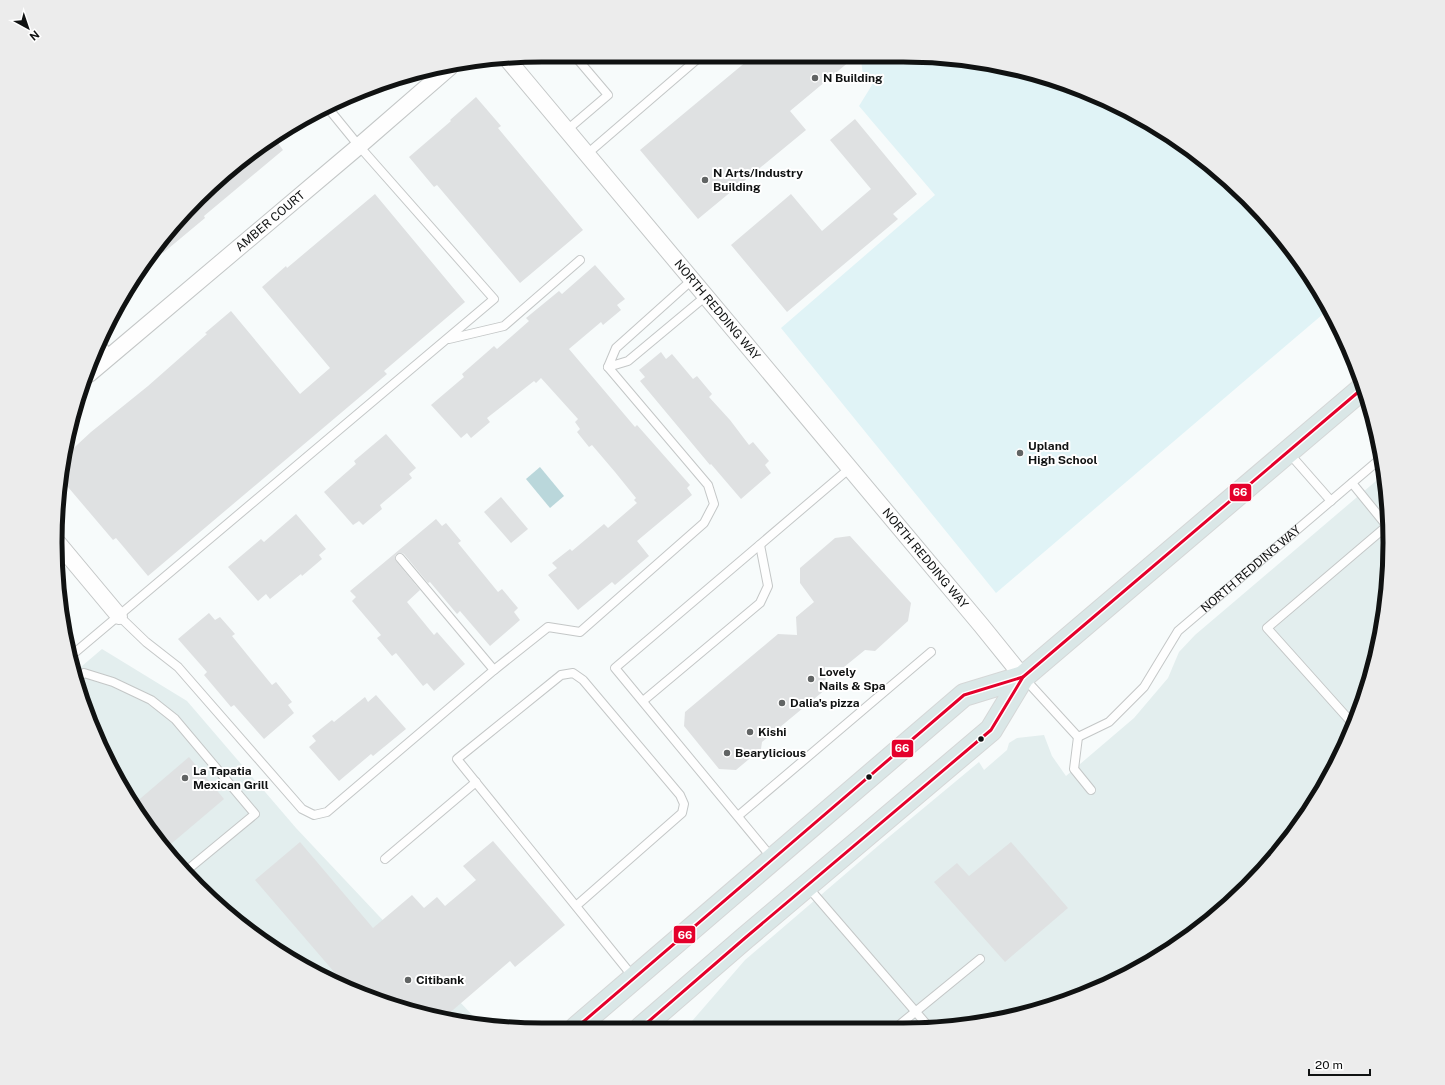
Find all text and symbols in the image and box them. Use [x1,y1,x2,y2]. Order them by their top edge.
north arrow [8,8,48,48]
text: N [27,28,42,43]
place label: N Building [823,71,883,85]
marker: N Building [810,73,820,83]
place label: N Arts/Industry Building [713,166,803,194]
marker: N Arts/Industry Building [700,175,710,185]
street label: AMBER COURT [233,188,308,254]
street label: NORTH REDDING WAY [671,257,764,363]
place label: Upland High School [1028,439,1097,467]
marker: Upland High School [1015,448,1025,458]
line badge: 66 [1229,483,1252,502]
text: 66 [1233,486,1247,498]
street label: NORTH REDDING WAY [879,505,972,612]
street label: NORTH REDDING WAY [1198,522,1304,615]
place label: Lovely Nails & Spa [819,665,886,693]
marker: Lovely Nails & Spa [806,674,816,684]
place label: Dalia's pizza [790,696,860,710]
marker: Dalia's pizza [777,698,787,708]
place label: Kishi [758,725,786,739]
marker: Kishi [745,727,755,737]
unlabelled marker [976,734,986,744]
line badge: 66 [891,739,914,758]
text: 66 [895,742,909,754]
place label: Bearylicious [735,746,806,760]
marker: Bearylicious [722,748,732,758]
place label: La Tapatia Mexican Grill [193,764,269,792]
unlabelled marker [864,772,874,782]
marker: La Tapatia Mexican Grill [180,773,190,783]
line badge: 66 [673,925,696,944]
text: 66 [678,929,692,941]
place label: Citibank [416,973,464,987]
marker: Citibank [403,975,413,985]
scale bar [1309,1051,1370,1077]
text: 20 m [1315,1058,1343,1072]

